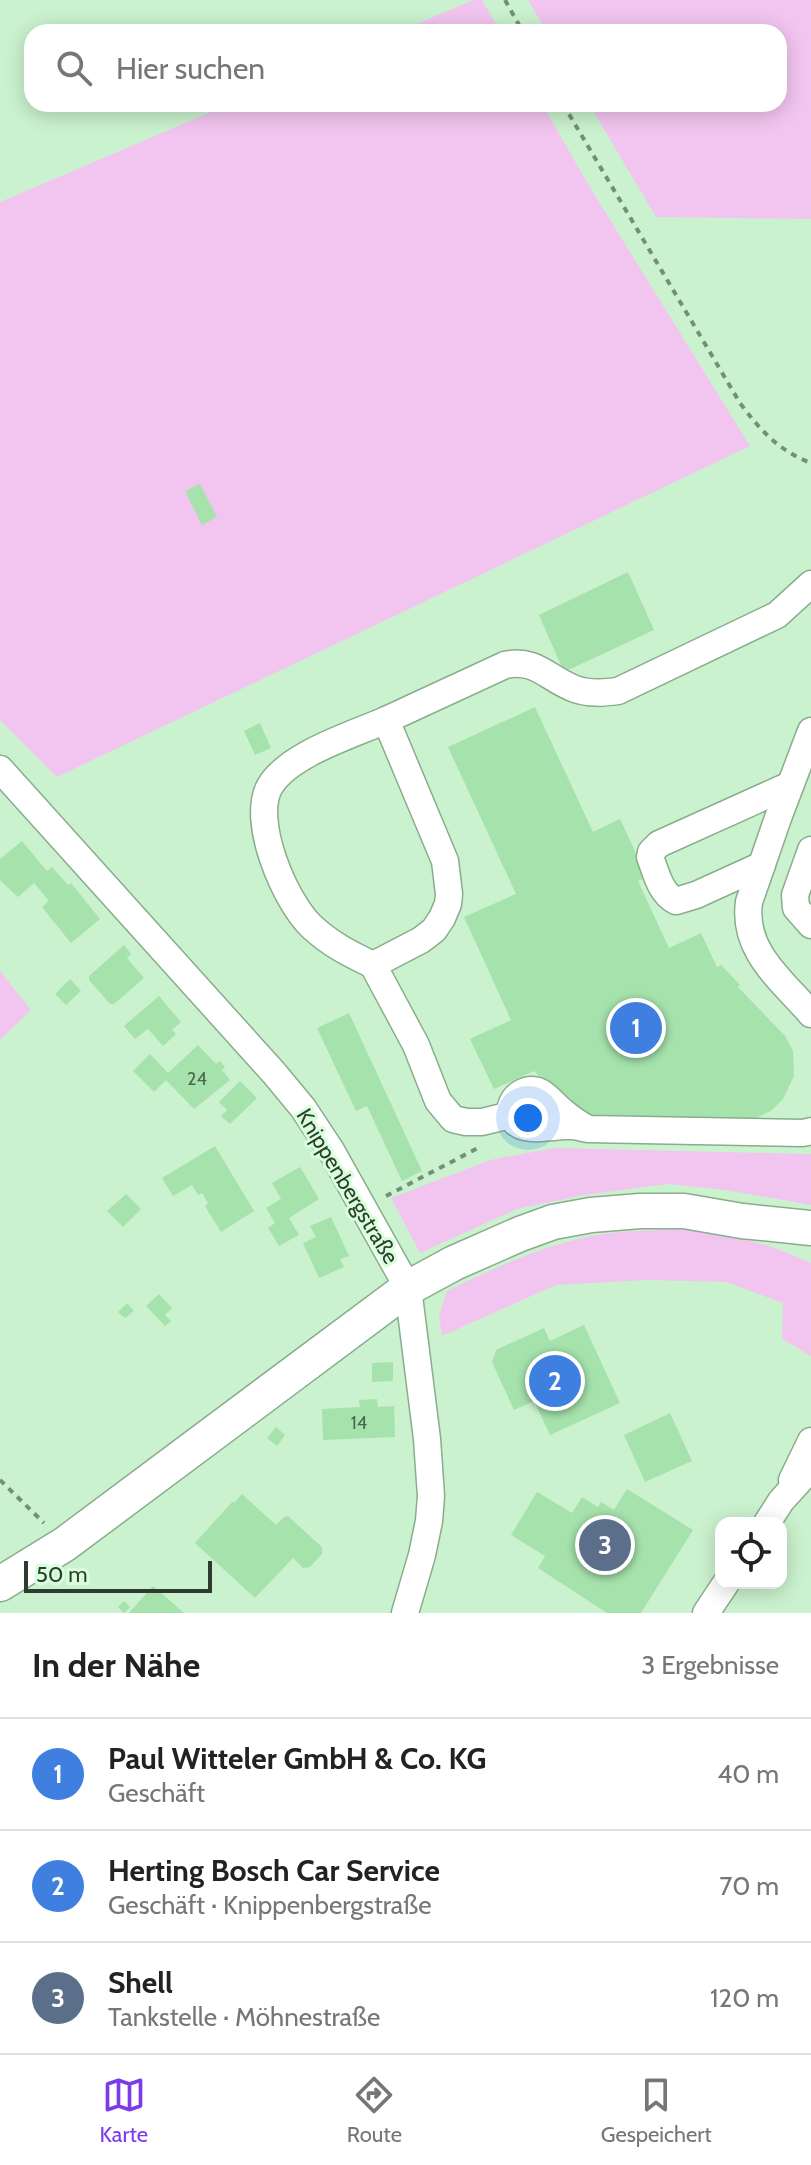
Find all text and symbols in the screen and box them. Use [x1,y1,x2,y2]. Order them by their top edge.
search box [24,24,787,112]
icon: search [52,46,96,90]
text: Hier suchen [116,50,265,87]
pin: 1 [610,998,662,1058]
house number: 24 [187,1068,207,1090]
your location [508,1098,548,1138]
street label: Knippenbergstraße [291,1104,405,1269]
pin: 2 [529,1351,581,1411]
house number: 14 [351,1412,367,1434]
pin: 3 [579,1515,631,1575]
map controls [715,1517,787,1589]
button: locate [715,1517,787,1589]
scale bar [24,1557,212,1593]
text: 50 m [36,1561,88,1588]
text: In der Nähe [32,1644,200,1686]
text: 3 Ergebnisse [641,1649,779,1681]
text: Paul Witteler GmbH & Co. KG [108,1740,486,1777]
text: 1 [53,1758,63,1790]
text: 40 m [717,1758,779,1790]
text: Geschäft [108,1777,205,1809]
text: Herting Bosch Car Service [108,1852,440,1889]
text: 2 [51,1870,65,1902]
text: 70 m [719,1870,779,1902]
text: Geschäft · Knippenbergstraße [108,1889,431,1921]
text: Shell [108,1964,173,2001]
text: 3 [51,1982,65,2014]
text: 120 m [710,1982,779,2014]
text: Tankstelle · Möhnestraße [108,2001,380,2033]
tab: Karte [99,2073,148,2148]
tab: Route [347,2073,402,2148]
tab: Gespeichert [601,2073,712,2148]

